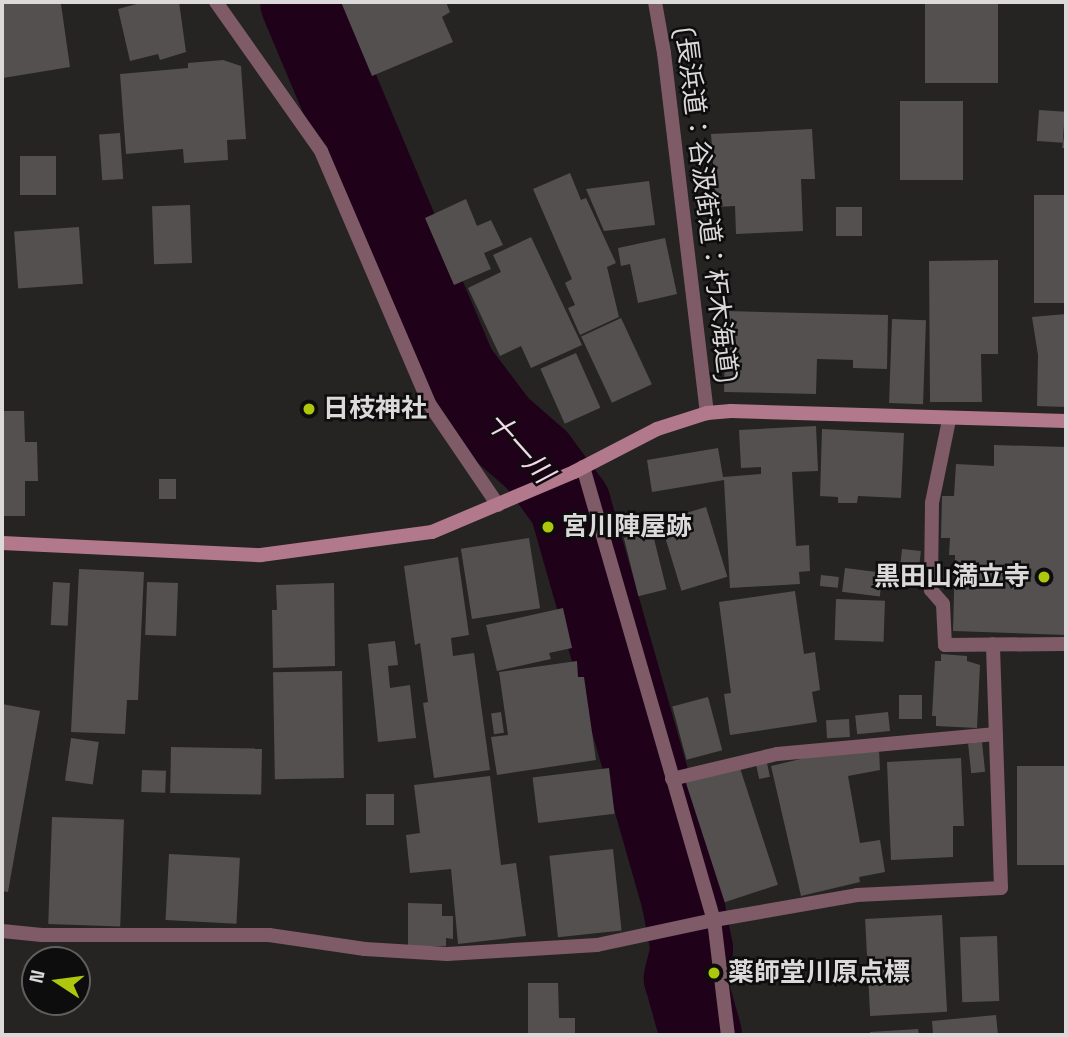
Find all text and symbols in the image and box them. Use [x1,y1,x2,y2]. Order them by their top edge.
street label: (長浜道：谷汲街道：朽木海道) [669,26,743,384]
place label: 日枝神社 [323,393,427,425]
marker: 日枝神社 [301,401,317,417]
water label: 十一川 [479,405,561,489]
place label: 宮川陣屋跡 [562,511,692,543]
marker: 宮川陣屋跡 [540,519,556,535]
place label: 黒田山満立寺 [874,561,1030,593]
marker: 黒田山満立寺 [1036,569,1052,585]
north arrow [21,946,91,1016]
place label: 薬師堂川原点標 [728,957,910,989]
marker: 薬師堂川原点標 [706,965,722,981]
text: N [23,968,51,986]

